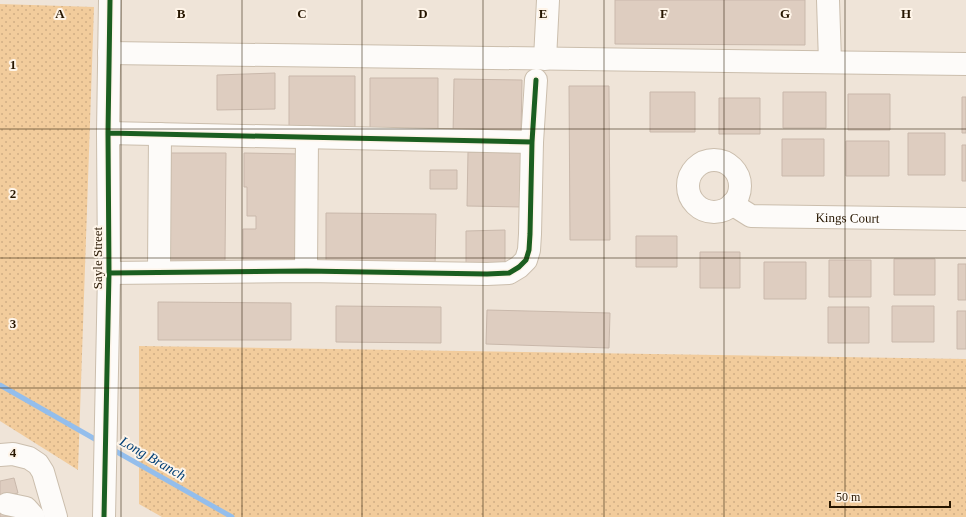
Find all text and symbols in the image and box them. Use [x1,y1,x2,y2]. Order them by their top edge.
text: A [55,6,65,21]
text: B [177,6,186,21]
text: C [297,6,307,21]
text: D [418,6,428,21]
text: E [539,6,547,21]
text: F [660,6,668,21]
text: G [780,6,790,21]
text: H [901,6,911,21]
text: 1 [10,57,16,72]
text: 2 [10,186,16,201]
street label: Kings Court [815,210,880,226]
street label: Sayle Street [90,226,105,289]
text: 3 [10,316,17,331]
water label: Long Branch [116,433,188,483]
text: 4 [10,445,17,460]
scale bar [830,483,950,509]
text: 50 m [836,490,861,504]

